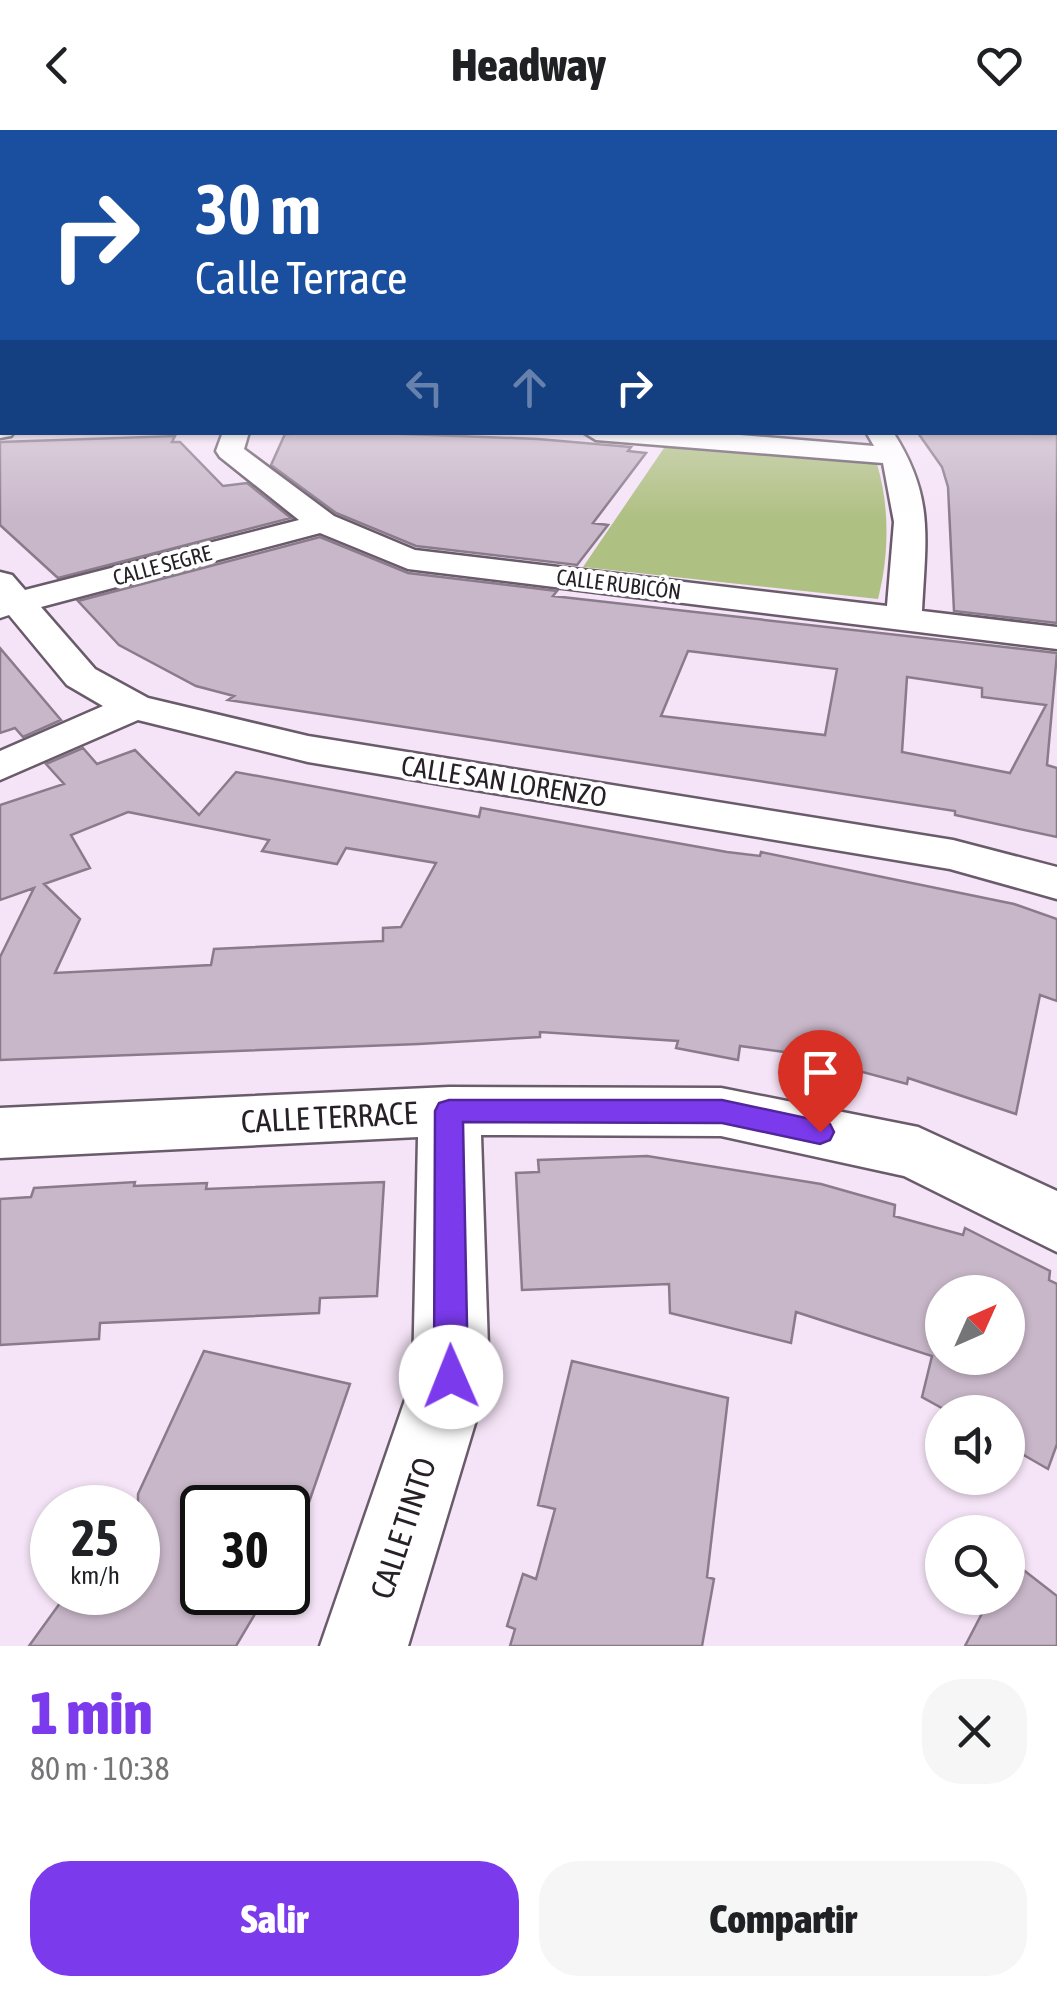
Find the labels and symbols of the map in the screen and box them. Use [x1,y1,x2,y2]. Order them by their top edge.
street label: CALLE SEGRE [110,539,215,591]
street label: CALLE RUBICÓN [555,563,683,605]
street label: CALLE SAN LORENZO [399,749,609,813]
pin [778,1030,863,1133]
street label: CALLE TERRACE [240,1094,418,1140]
north arrow [925,1275,1025,1375]
position arrow [399,1325,503,1429]
street label: CALLE TINTO [363,1453,443,1603]
speed limit sign: 30 [180,1485,310,1615]

